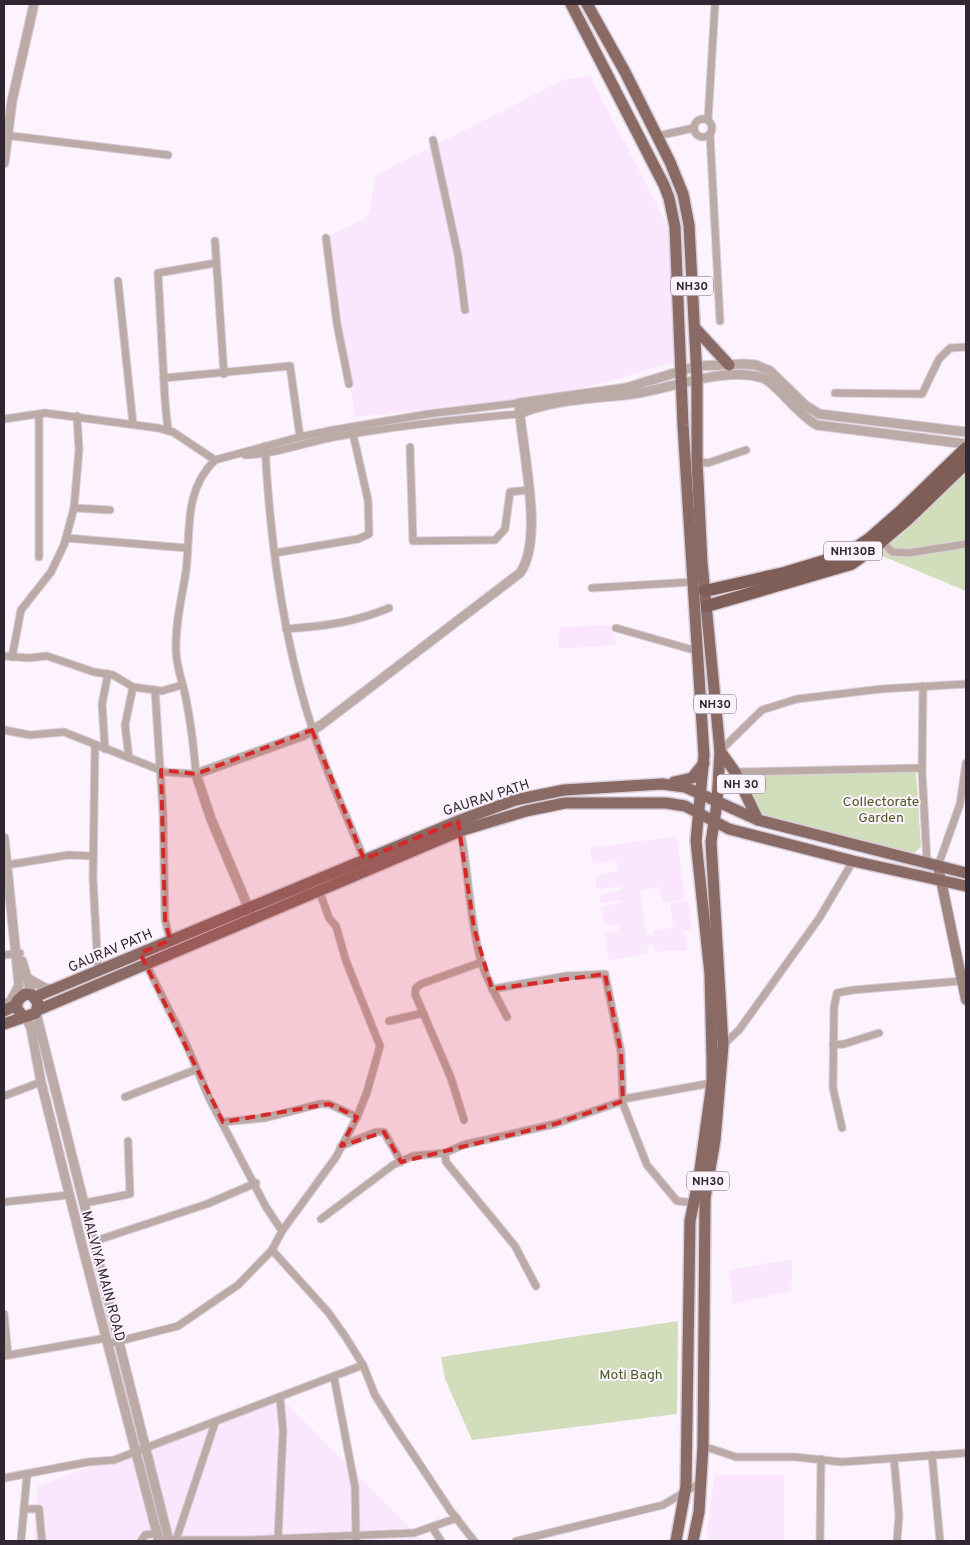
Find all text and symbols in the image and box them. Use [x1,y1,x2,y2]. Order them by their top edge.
road number: NH30 [671,276,713,296]
road number: NH130B [824,542,882,560]
road number: NH30 [694,694,736,714]
road number: NH 30 [717,774,765,794]
street label: GAURAV PATH [441,776,532,820]
park label: Collectorate Garden [843,794,919,827]
street label: GAURAV PATH [66,926,155,977]
road number: NH30 [687,1172,729,1190]
street label: MALVIYA MAIN ROAD [77,1209,128,1344]
park label: Moti Bagh [599,1367,663,1384]

